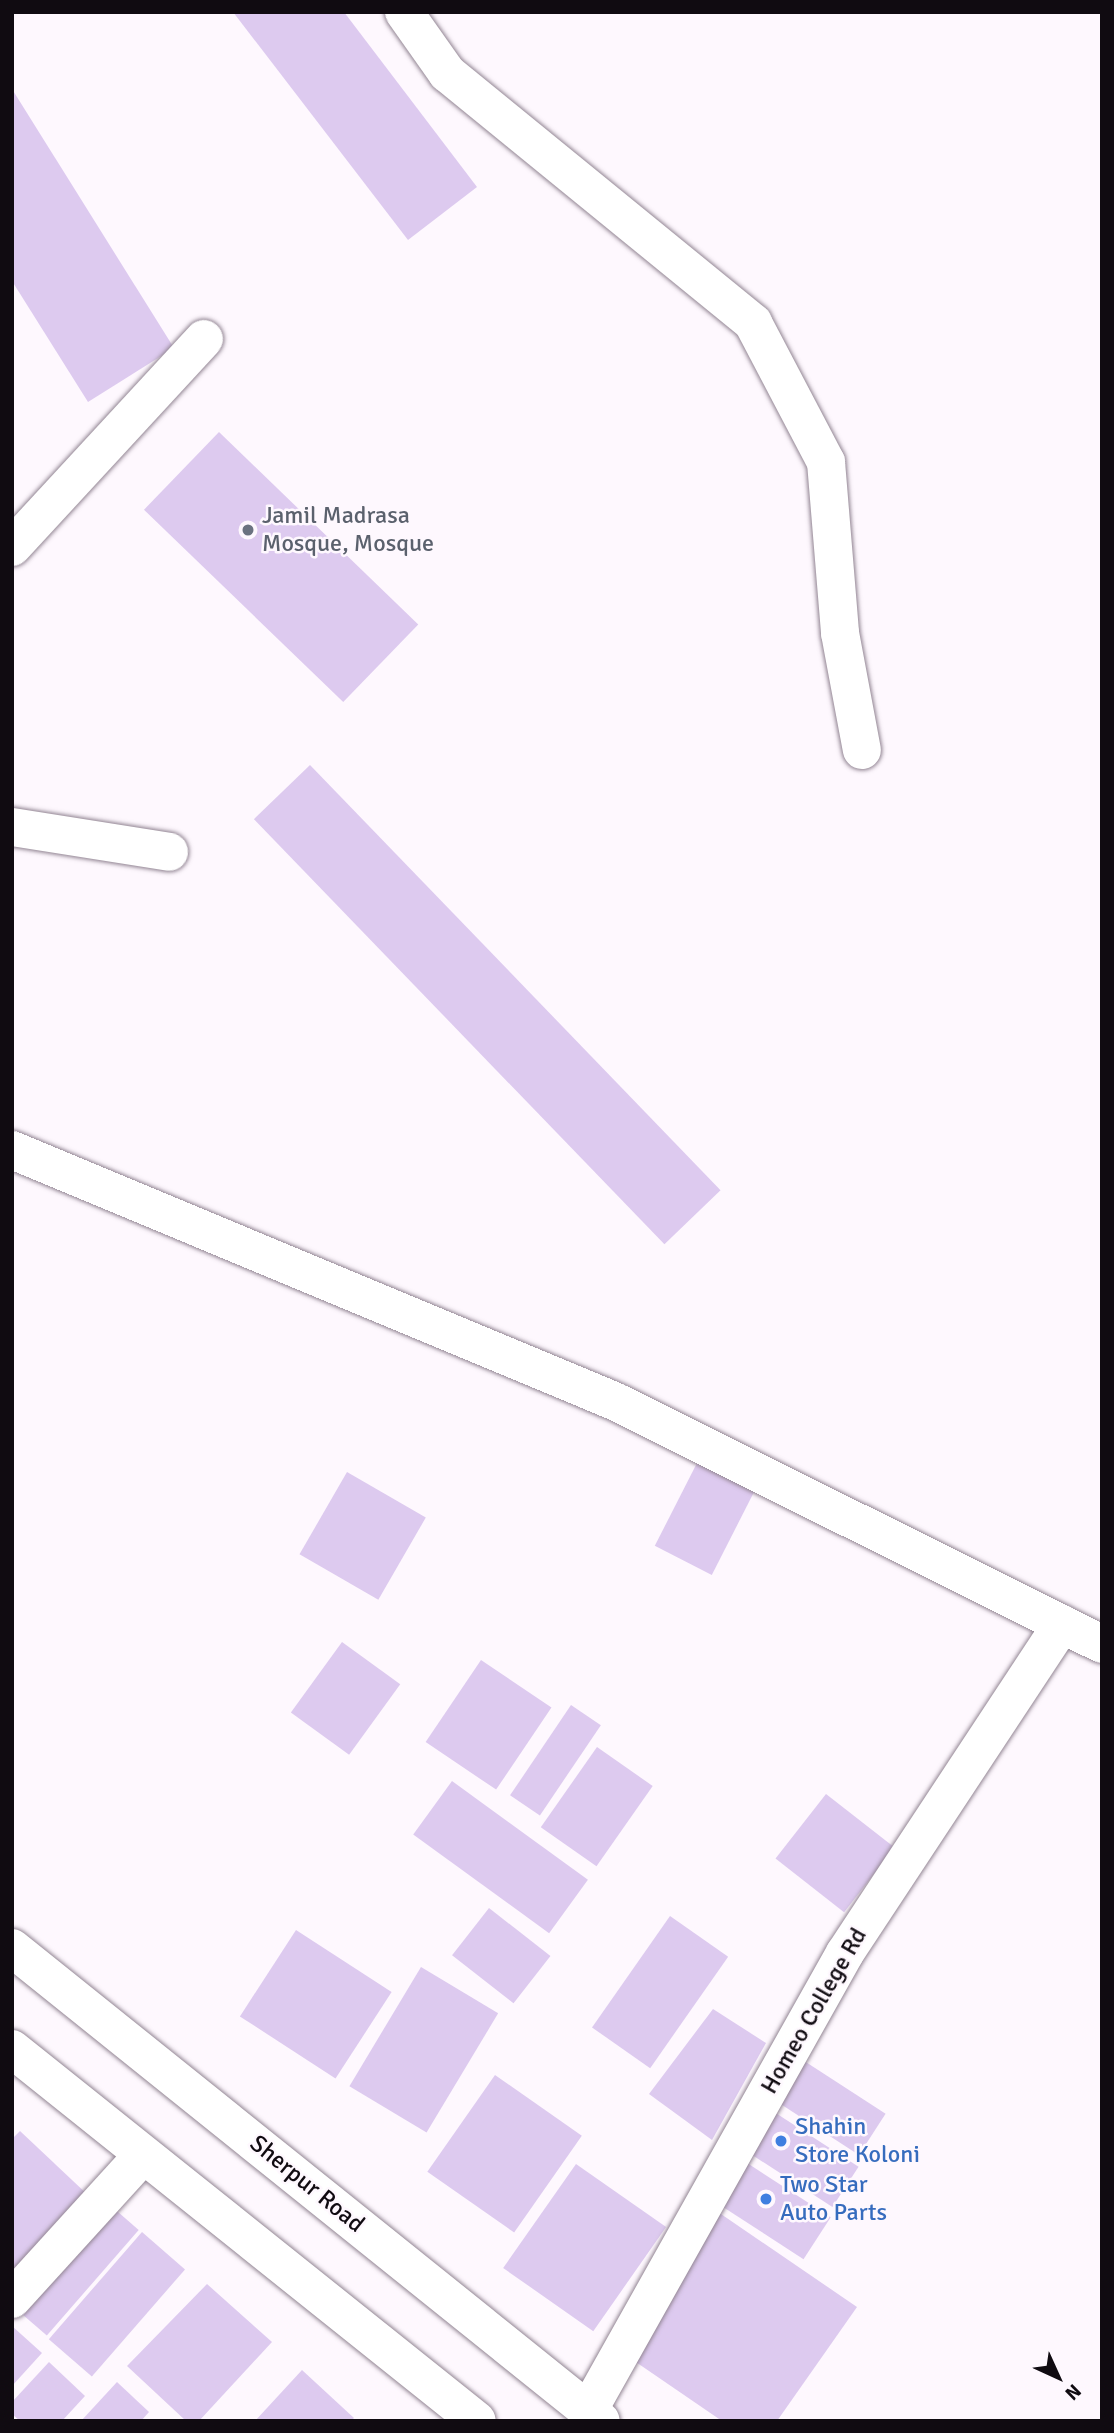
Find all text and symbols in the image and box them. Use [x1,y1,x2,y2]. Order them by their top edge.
place label: Jamil Madrasa Mosque, Mosque [262,502,434,558]
marker: Jamil Madrasa Mosque, Mosque [240,522,256,538]
street label: Homeo College Rd [755,1923,873,2099]
place label: Shahin Store Koloni [795,2113,920,2169]
street label: Sherpur Road [244,2129,370,2239]
marker: Shahin Store Koloni [773,2133,789,2149]
place label: Two Star Auto Parts [780,2171,887,2227]
marker: Two Star Auto Parts [758,2191,774,2207]
north arrow [1023,2342,1093,2412]
text: N [1060,2379,1086,2405]

